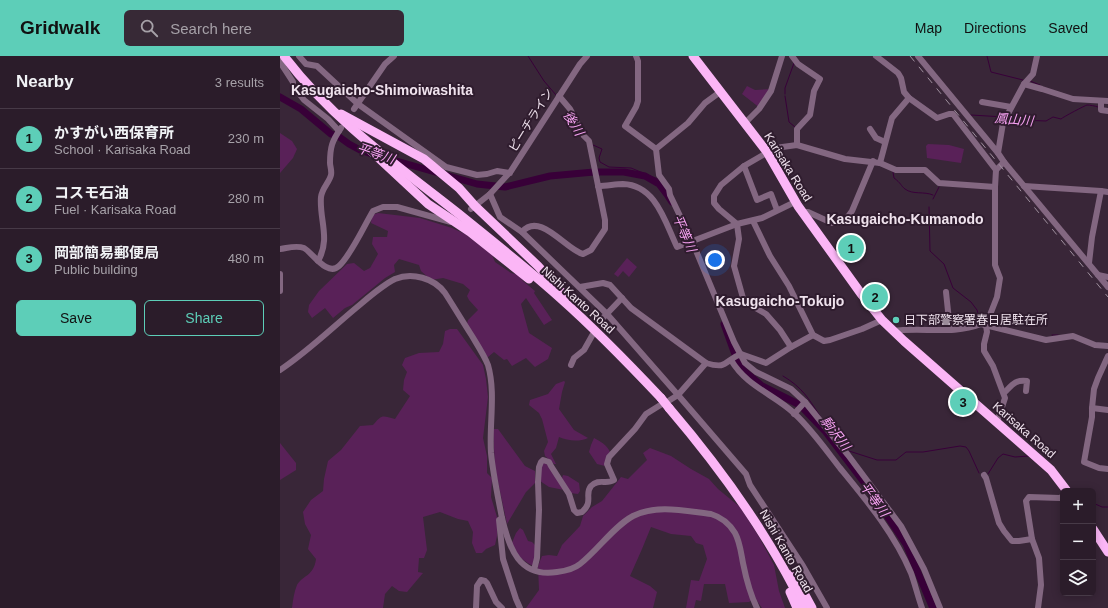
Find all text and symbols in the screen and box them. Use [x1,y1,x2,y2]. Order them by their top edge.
search box [124,10,404,46]
text: Gridwalk [20,17,100,38]
icon: search [138,17,160,39]
text: Search here [170,20,252,37]
text: Map [915,20,942,36]
text: Directions [964,20,1026,36]
text: Saved [1048,20,1088,36]
text: Nearby [16,72,74,91]
text: 3 results [215,75,264,90]
district label: Kasugaicho-Shimoiwashita [291,82,473,98]
street label: ピーチライン [506,86,556,154]
water label: 後川 [560,108,588,140]
water label: 鳳山川 [994,110,1036,129]
text: かすがい西保育所 [54,124,174,141]
street label: Karisaka Road [761,130,815,204]
text: 1 [25,131,33,146]
text: 230 m [228,131,264,146]
water label: 平等川 [355,140,399,168]
text: School · Karisaka Road [54,142,191,157]
text: コスモ石油 [54,184,129,201]
text: 2 [25,191,33,206]
text: 280 m [228,191,264,206]
text: Fuel · Karisaka Road [54,202,176,217]
district label: Kasugaicho-Kumanodo [826,211,984,227]
water label: 平等川 [670,212,700,256]
pin: 1 [838,233,864,263]
text: 岡部簡易郵便局 [54,244,159,261]
your location [705,250,725,270]
text: 3 [25,251,33,266]
text: 480 m [228,251,264,266]
text: Public building [54,262,138,277]
street label: Nishi Kanto Road [539,264,617,336]
pin: 2 [862,282,888,312]
district label: Kasugaicho-Tokujo [716,293,844,309]
button: Save [16,300,136,336]
button: Share [144,300,264,336]
place label: 日下部警察署春日居駐在所 [904,313,1048,327]
marker: 日下部警察署春日居駐在所 [891,315,901,325]
pin: 3 [950,387,976,417]
street label: Karisaka Road [990,399,1058,461]
water label: 駒沢川 [818,413,855,455]
water label: 平等川 [857,479,893,521]
map controls [1060,488,1096,596]
button: + [1060,488,1096,524]
street label: Nishi Kanto Road [757,507,815,595]
button: − [1060,524,1096,560]
button: layers [1060,560,1096,596]

